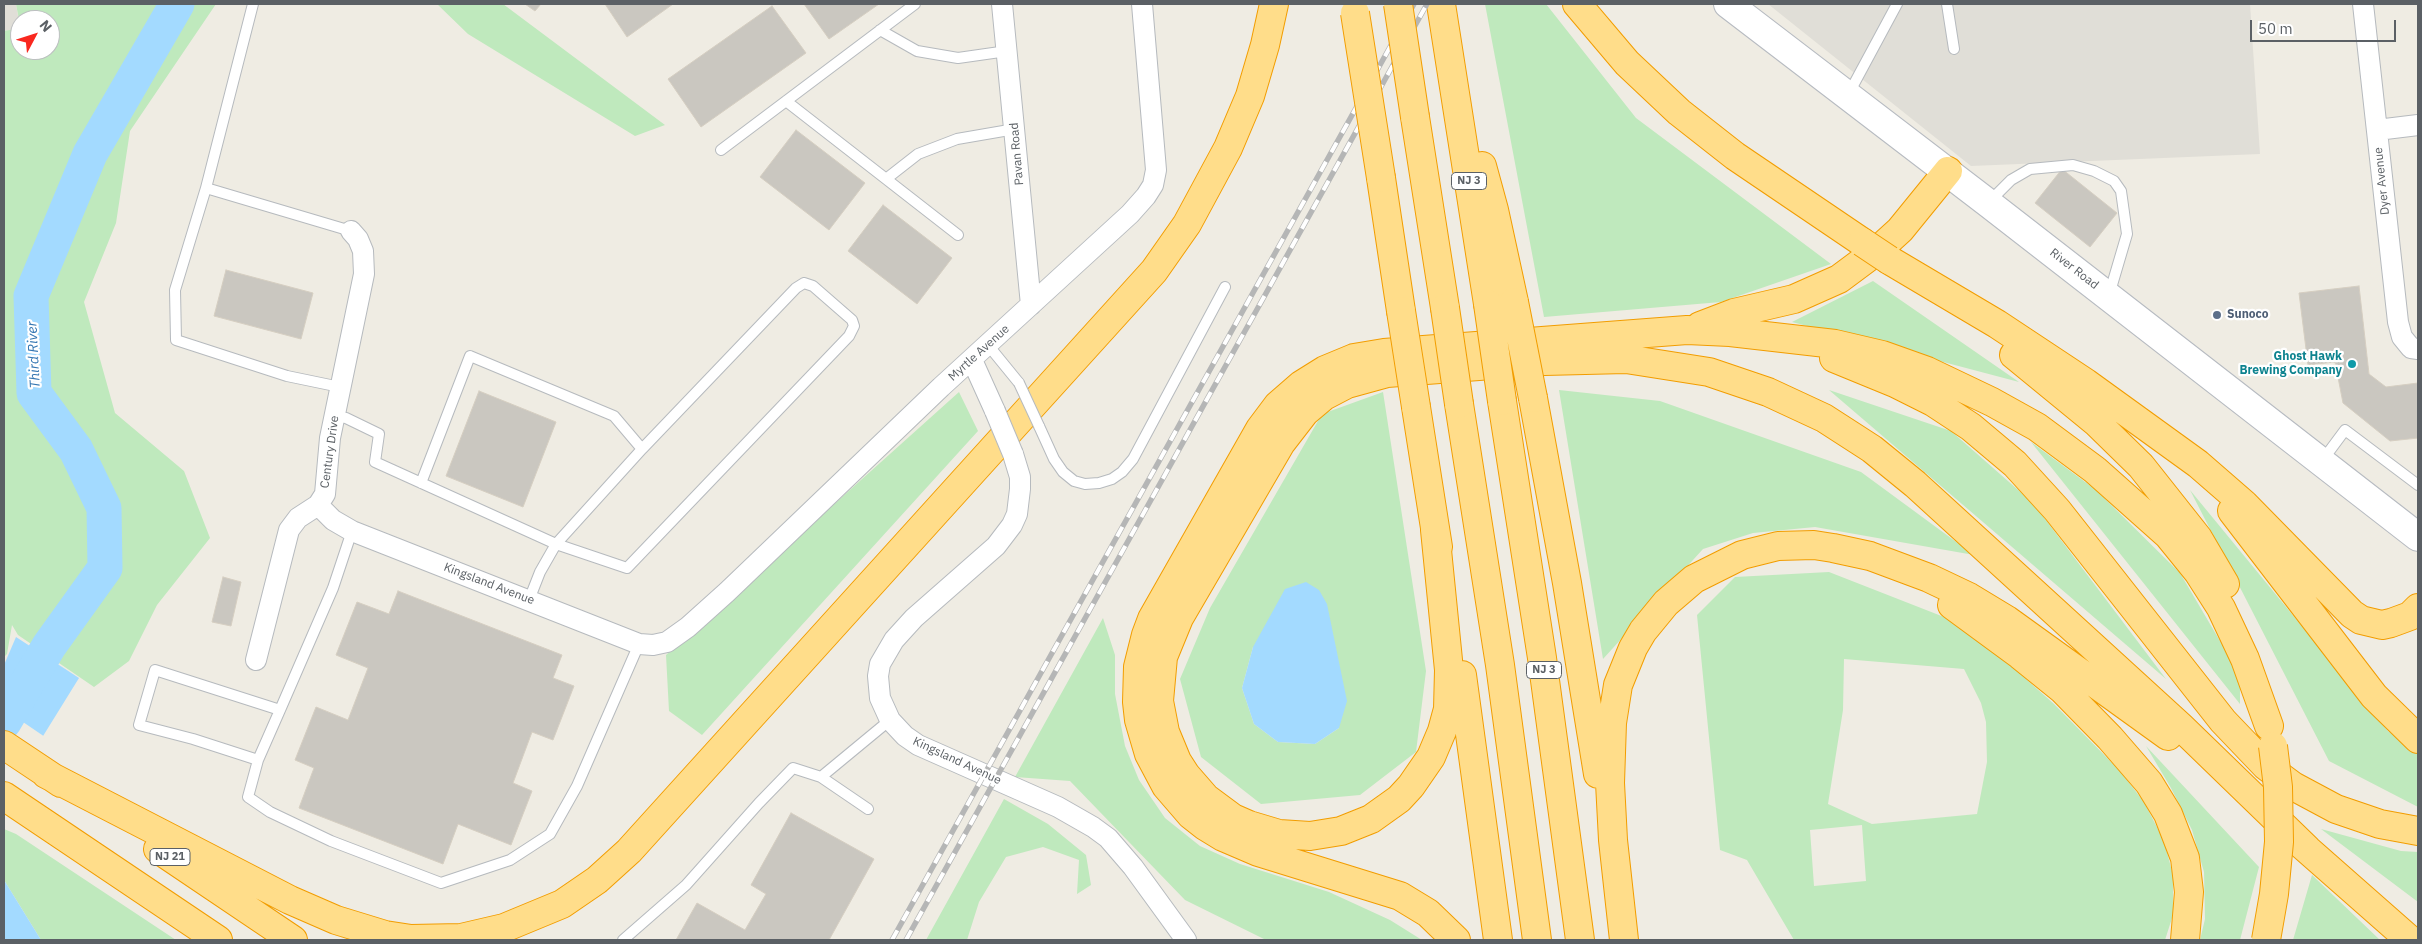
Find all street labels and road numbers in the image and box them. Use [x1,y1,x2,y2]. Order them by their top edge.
street label: Pavan Road [1007,122,1027,186]
street label: Dyer Avenue [2371,146,2393,216]
road number: NJ 3 [1452,172,1486,190]
street label: River Road [2047,246,2101,292]
street label: Myrtle Avenue [946,322,1012,384]
street label: Century Drive [318,415,342,489]
street label: Kingsland Avenue [442,560,536,608]
road number: NJ 3 [1526,662,1562,678]
street label: Kingsland Avenue [910,734,1004,788]
road number: NJ 21 [150,849,190,866]

